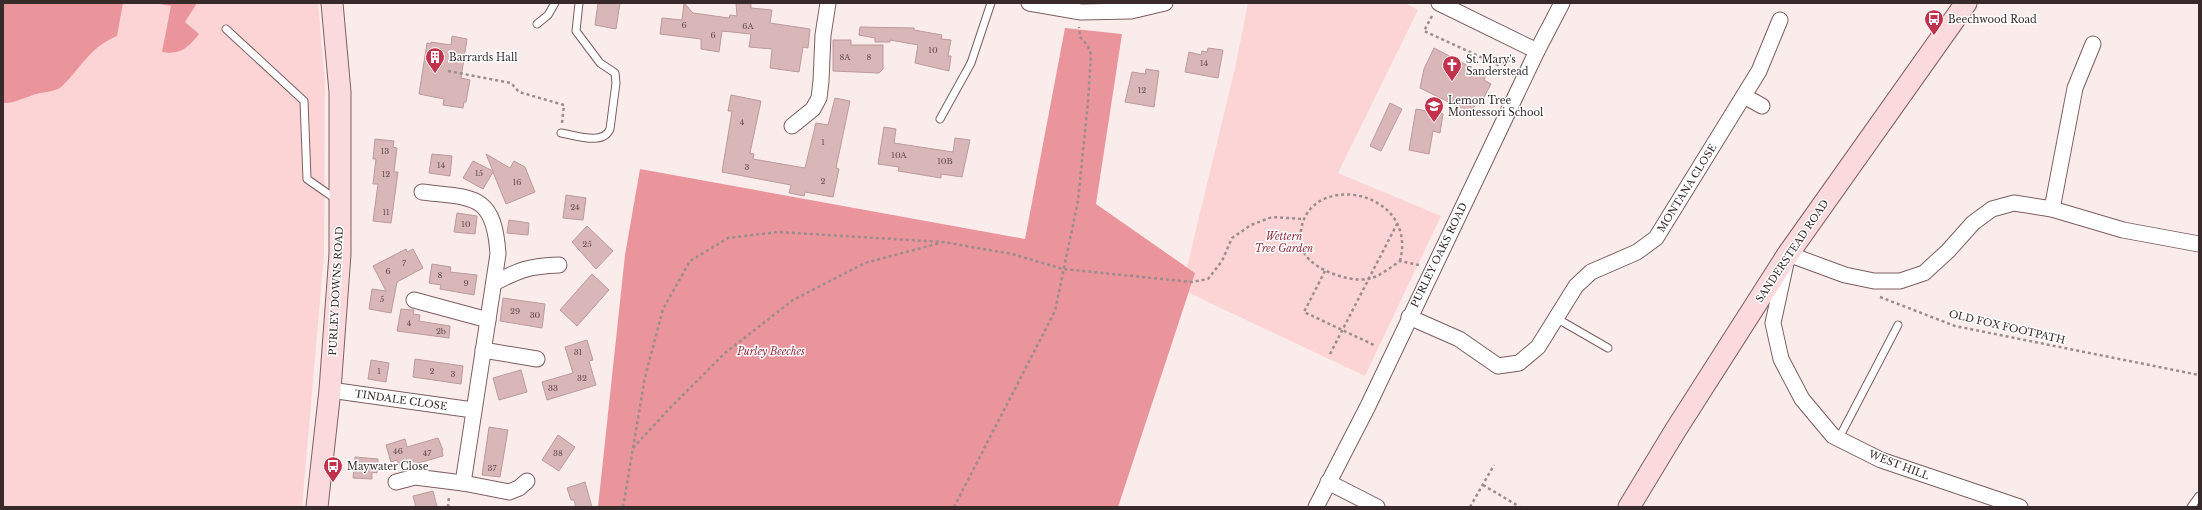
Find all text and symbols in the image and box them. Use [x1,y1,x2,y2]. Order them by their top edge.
bus stop icon: Beechwood Road [1923,8,1945,36]
place label: Beechwood Road [1948,13,2037,26]
house number: 6 [681,20,687,30]
house number: 6A [742,21,754,31]
house number: 6 [710,30,716,40]
house number: 10 [928,45,938,55]
building icon: Barrards Hall [424,46,446,74]
place label: Barrards Hall [449,51,517,64]
house number: 8A [839,52,851,62]
house number: 8 [867,52,872,62]
place label: St. Mary's Sanderstead [1466,53,1529,78]
church icon: St. Mary's Sanderstead [1441,54,1463,82]
house number: 14 [1200,58,1208,68]
house number: 12 [1138,85,1146,95]
place label: Lemon Tree Montessori School [1448,94,1543,119]
school or university icon: Lemon Tree Montessori School [1423,95,1445,123]
house number: 4 [740,117,745,127]
house number: 1 [821,137,825,147]
street label: MONTANA CLOSE [1655,141,1719,235]
house number: 13 [381,146,389,156]
house number: 10A [891,150,907,160]
house number: 10B [937,156,953,166]
house number: 14 [437,160,445,170]
house number: 3 [745,162,750,172]
house number: 15 [475,168,484,178]
house number: 12 [382,169,390,179]
house number: 2 [821,176,826,186]
house number: 16 [513,177,521,187]
street label: SANDERSTEAD ROAD [1753,197,1831,305]
street label: PURLEY OAKS ROAD [1408,200,1470,310]
house number: 24 [570,202,580,212]
house number: 11 [382,207,390,217]
house number: 10 [461,219,471,229]
street label: PURLEY DOWNS ROAD [326,226,346,356]
park label: Wettern Tree Garden [1255,230,1313,255]
house number: 25 [582,239,592,249]
house number: 7 [402,258,407,268]
house number: 6 [385,266,391,276]
house number: 8 [438,270,443,280]
house number: 9 [463,278,469,288]
house number: 5 [380,294,385,304]
house number: 29 [510,306,520,316]
street label: OLD FOX FOOTPATH [1948,307,2066,347]
house number: 30 [530,310,541,320]
house number: 4 [407,318,412,328]
house number: 2b [436,326,446,336]
park label: Purley Beeches [736,345,805,358]
house number: 31 [574,347,583,357]
house number: 1 [377,366,381,376]
house number: 2 [430,366,435,376]
house number: 3 [451,369,456,379]
house number: 32 [577,373,587,383]
house number: 33 [548,383,558,393]
street label: TINDALE CLOSE [354,387,448,413]
house number: 46 [393,446,403,456]
street label: WEST HILL [1866,447,1932,483]
house number: 47 [423,448,432,458]
house number: 38 [553,448,563,458]
bus stop icon: Maywater Close [322,455,344,483]
place label: Maywater Close [347,460,429,473]
house number: 37 [488,463,497,473]

